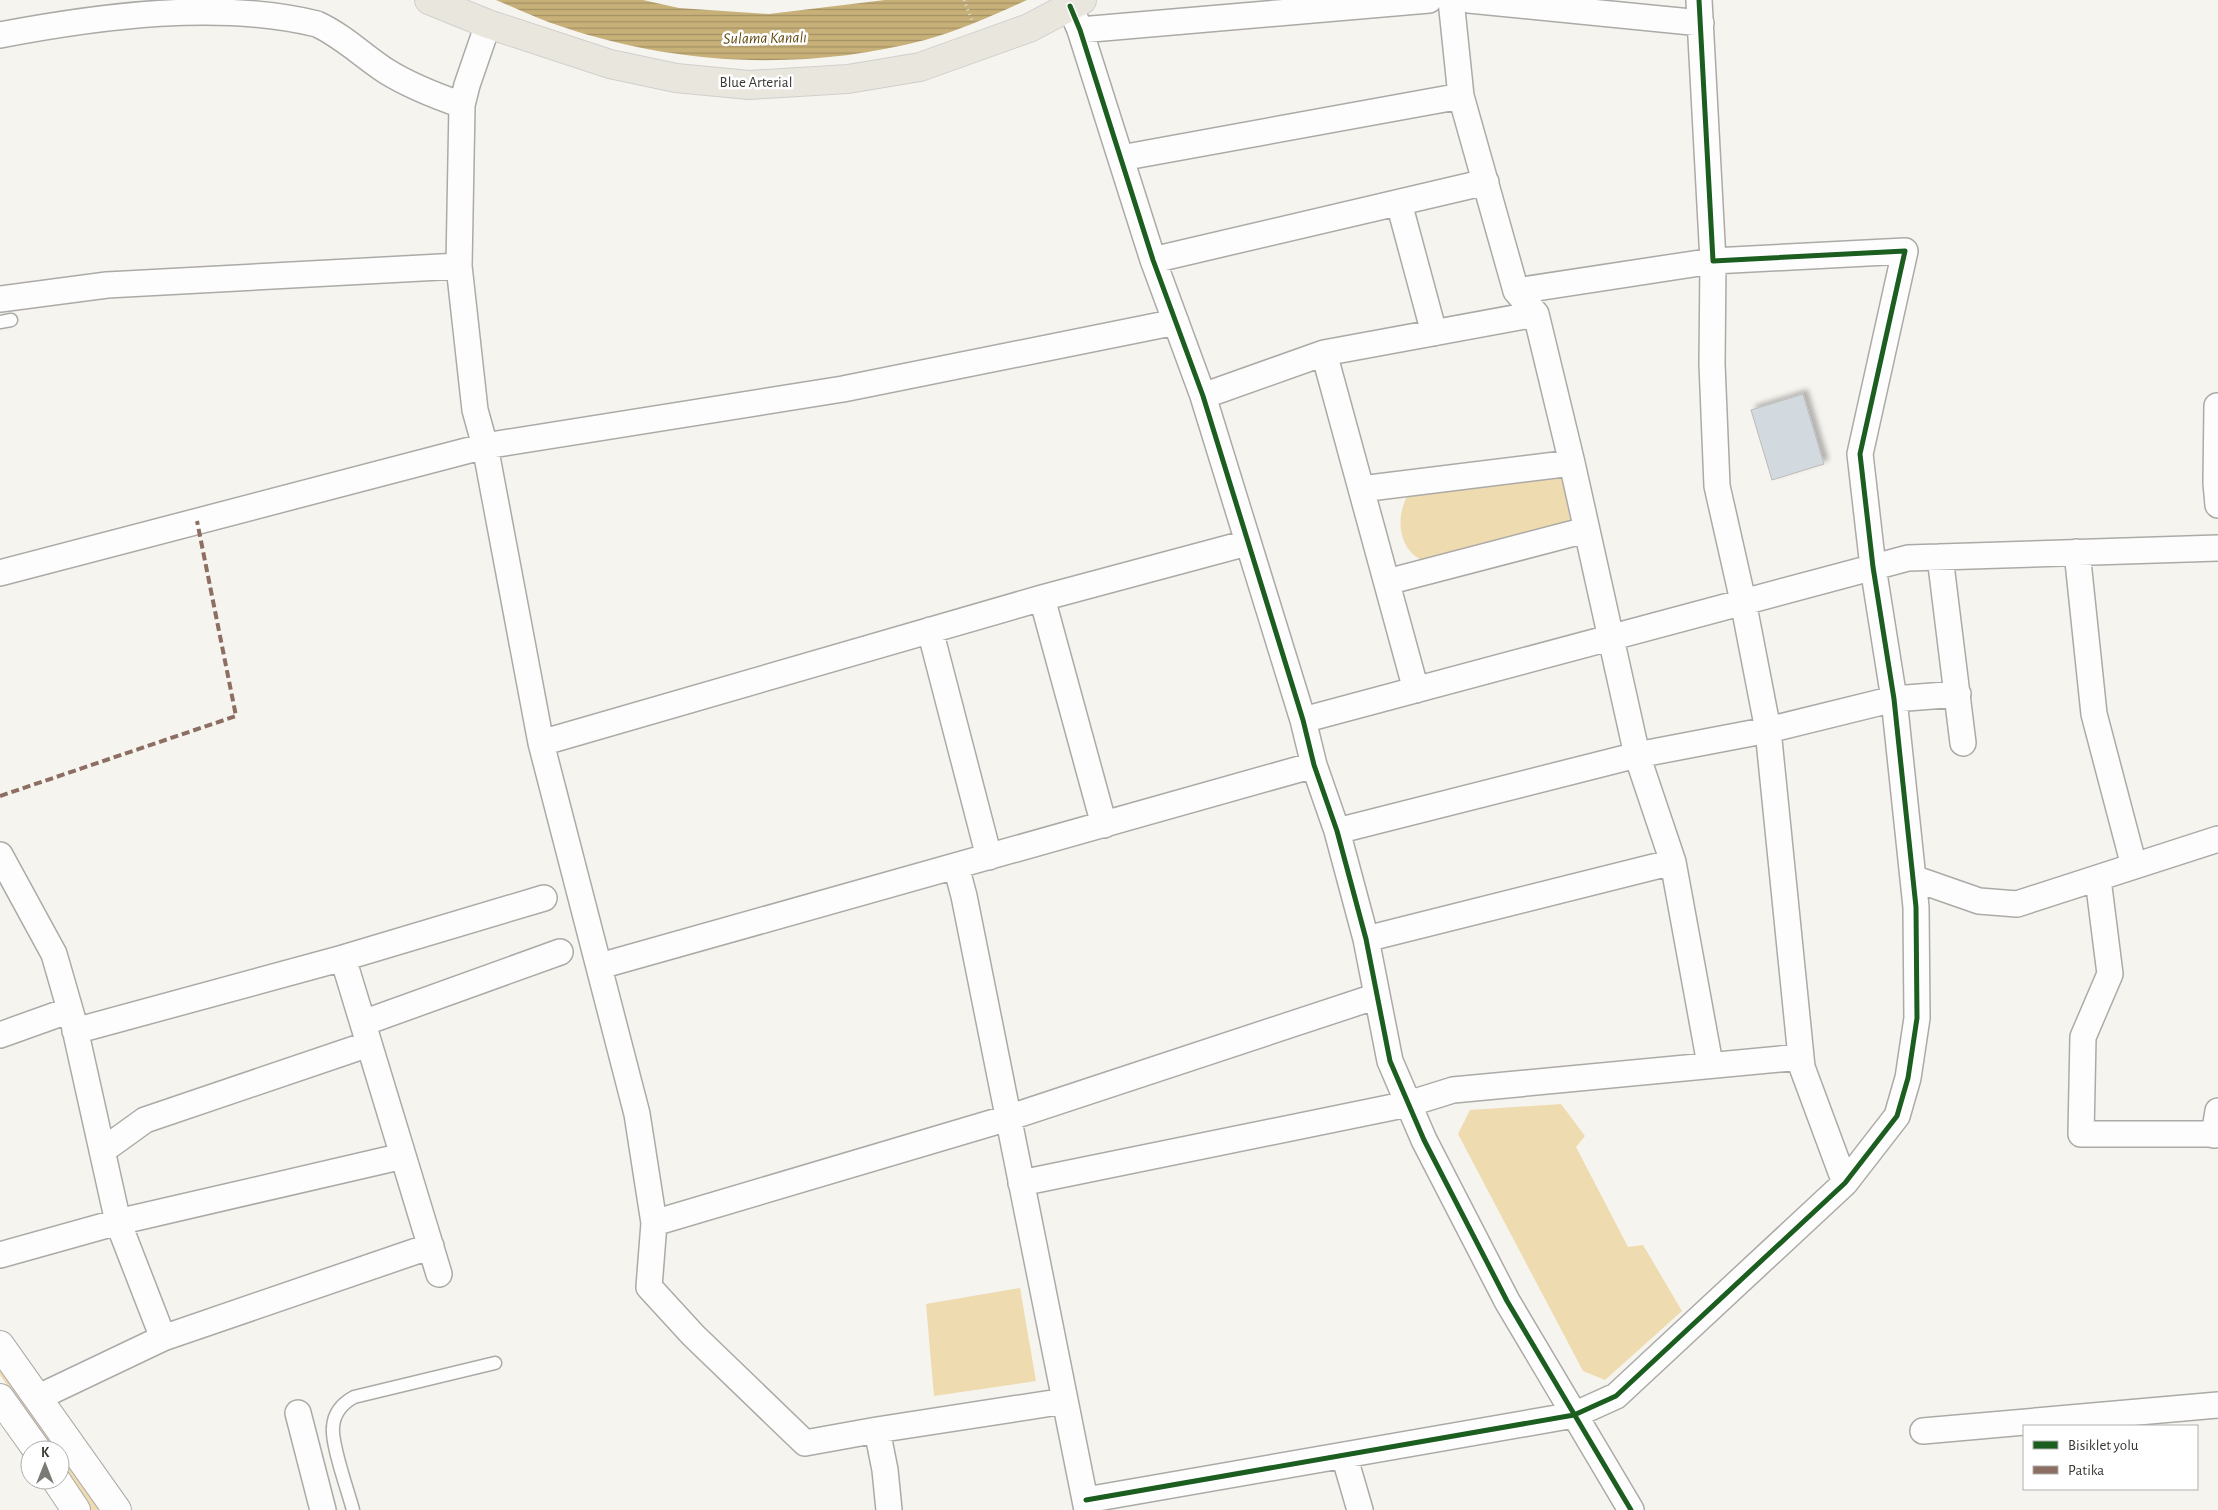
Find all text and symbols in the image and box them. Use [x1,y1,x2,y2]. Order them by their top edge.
water label: Sulama Kanalı [723,29,807,47]
street label: Blue Arterial [720,75,792,90]
legend [2023,1425,2198,1490]
text: Bisiklet yolu [2068,1438,2139,1453]
north arrow [20,1440,70,1490]
text: K [41,1446,50,1460]
text: Patika [2068,1463,2104,1478]

